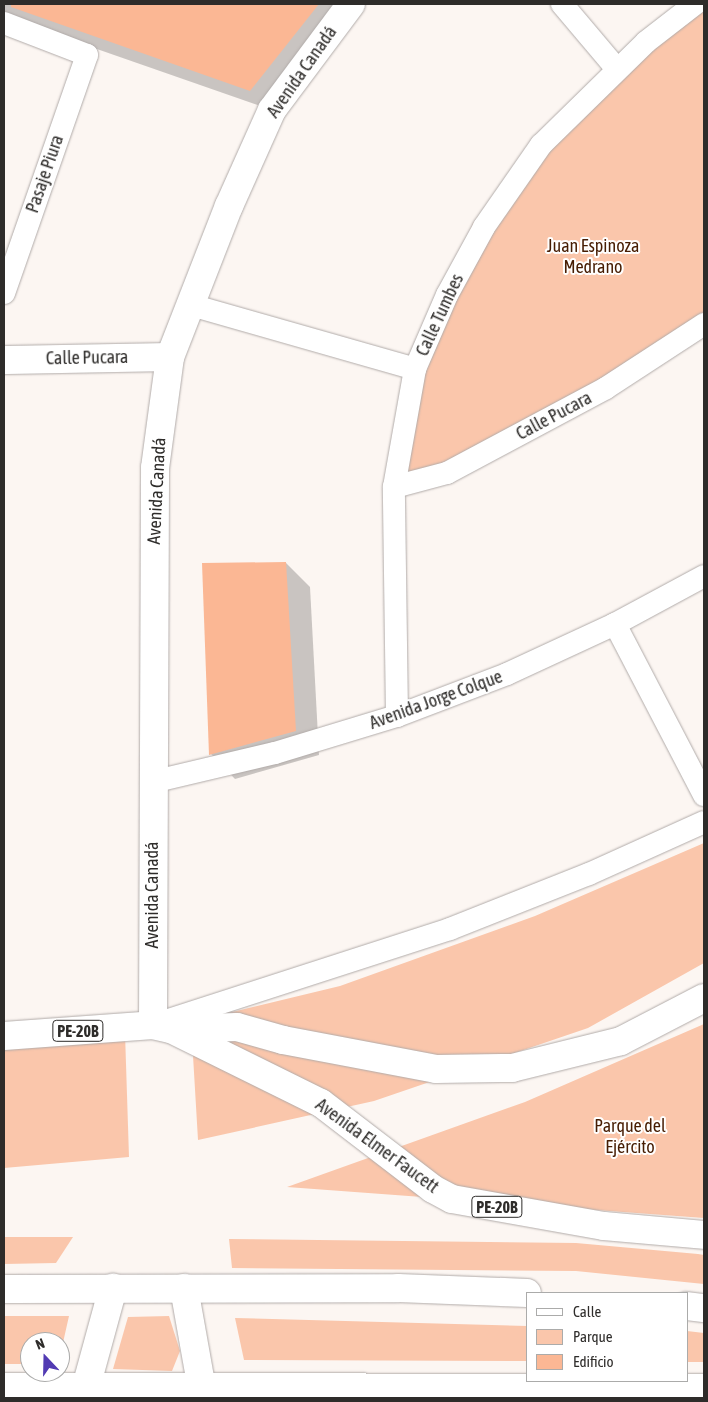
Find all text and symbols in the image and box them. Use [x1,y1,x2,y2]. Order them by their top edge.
street label: Avenida Canadá [262,22,342,122]
street label: Pasaje Piura [22,132,68,216]
park label: Juan Espinoza Medrano [547,236,639,278]
street label: Calle Tumbes [412,270,468,360]
street label: Calle Pucara [46,346,128,370]
street label: Calle Pucara [513,387,595,445]
street label: Avenida Canadá [143,437,171,545]
street label: Avenida Jorge Colque [367,666,505,734]
street label: Avenida Canadá [141,842,163,948]
road number: PE-20B [52,1018,104,1044]
street label: Avenida Elmer Faucett [311,1094,443,1198]
park label: Parque del Ejército [594,1116,666,1158]
road number: PE-20B [471,1194,523,1220]
legend [526,1292,688,1382]
text: Calle [573,1303,601,1320]
text: Parque [573,1328,613,1345]
north arrow [20,1332,70,1382]
text: N [33,1335,47,1353]
text: Edificio [573,1353,614,1370]

